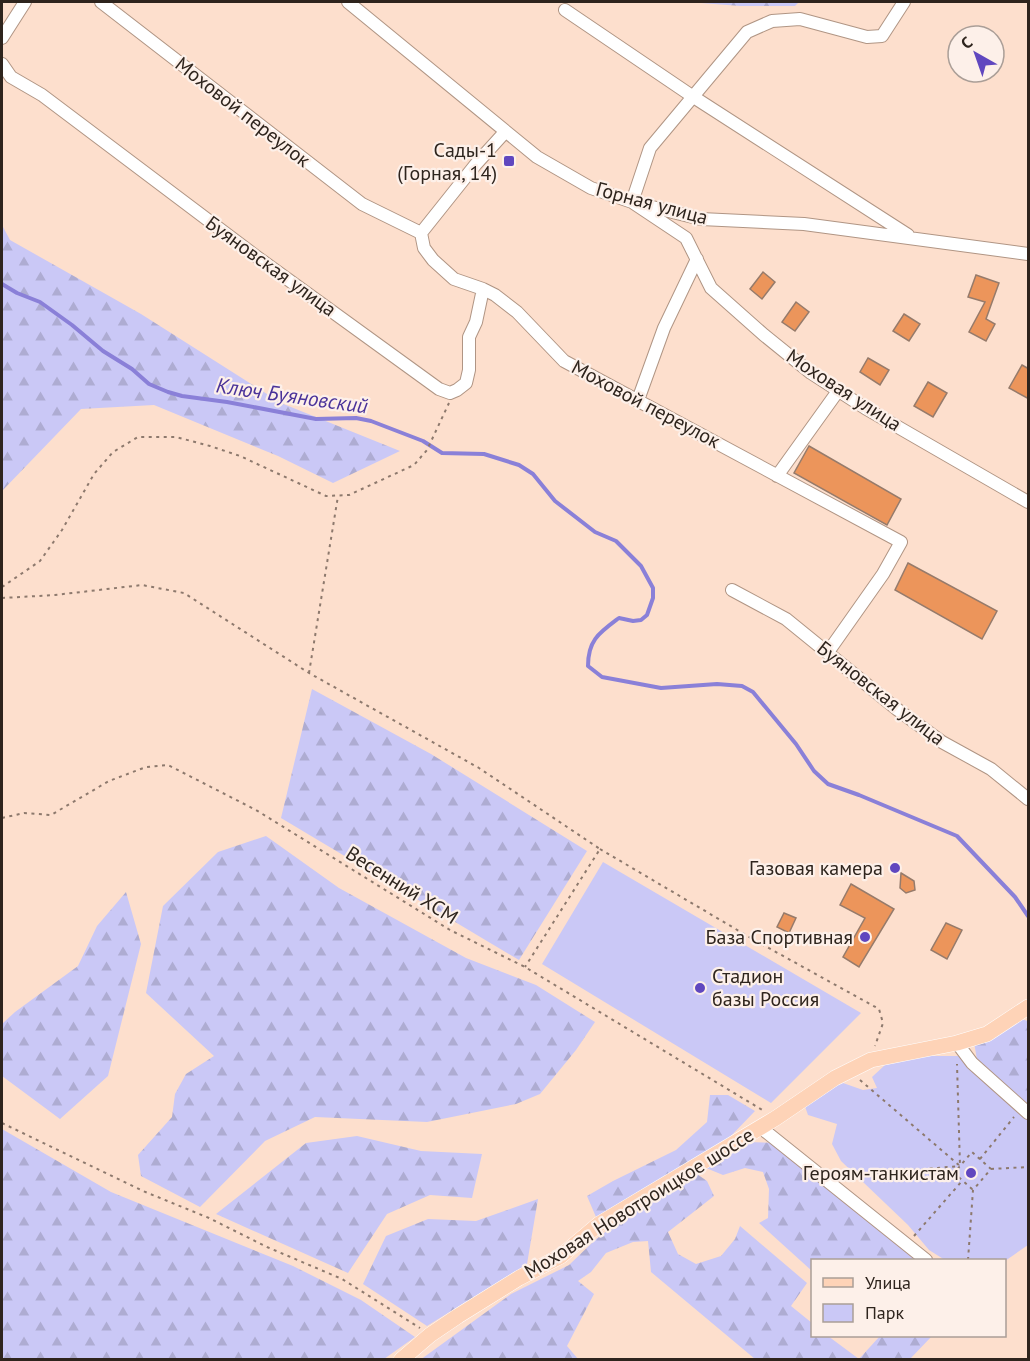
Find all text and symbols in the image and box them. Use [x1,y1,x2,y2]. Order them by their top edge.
north arrow [946,24,1006,84]
text: С [957,32,976,53]
street label: Моховой переулок [170,51,316,173]
place label: Сады-1 (Горная, 14) [397,137,497,186]
marker: Сады-1 (Горная, 14) [502,154,516,168]
street label: Горная улица [593,176,711,230]
street label: Буяновская улица [200,210,342,322]
street label: Моховая улица [781,343,907,437]
street label: Моховой переулок [567,354,725,454]
water label: Ключ Буяновский [215,372,370,420]
street label: Буяновская улица [812,635,950,751]
street label: Весенний ХСМ [341,840,463,930]
place label: Газовая камера [749,855,883,881]
marker: Газовая камера [888,861,902,875]
place label: База Спортивная [706,924,853,950]
marker: База Спортивная [858,930,872,944]
place label: Стадион базы Россия [712,963,819,1012]
marker: Стадион базы Россия [693,981,707,995]
street label: Моховая Новотроицкое шоссе [519,1122,759,1284]
place label: Героям-танкистам [803,1160,959,1186]
marker: Героям-танкистам [964,1166,978,1180]
legend [811,1259,1006,1337]
text: Улица [865,1271,911,1294]
text: Парк [865,1301,905,1324]

